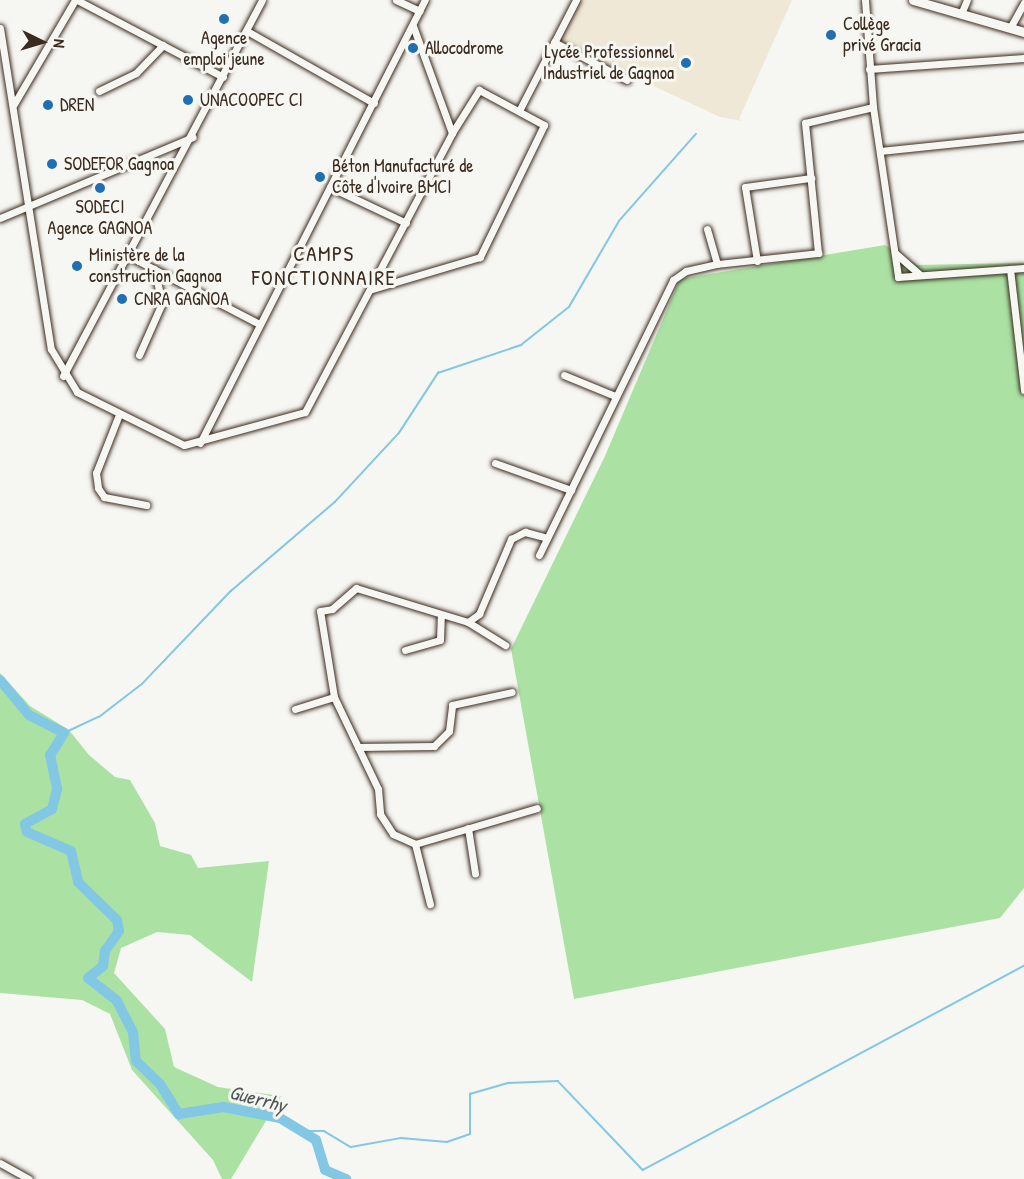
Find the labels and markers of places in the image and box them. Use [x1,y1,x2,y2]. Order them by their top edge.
marker: Agence emploi jeune [217,12,231,26]
place label: Collège privé Gracia [843,14,921,57]
place label: Agence emploi jeune [183,28,265,70]
marker: Collège privé Gracia [824,28,838,42]
place label: Allocodrome [425,37,504,59]
marker: Allocodrome [406,41,420,55]
place label: Lycée Professionnel Industriel de Gagnoa [543,42,674,84]
marker: Lycée Professionnel Industriel de Gagnoa [679,56,693,70]
place label: UNACOOPEC CI [200,89,303,111]
marker: UNACOOPEC CI [181,93,195,107]
place label: DREN [60,94,94,116]
marker: DREN [41,98,55,112]
place label: SODEFOR Gagnoa [64,153,174,175]
place label: Béton Manufacturé de Côte d'Ivoire BMCI [332,156,473,198]
marker: SODEFOR Gagnoa [45,157,59,171]
marker: Béton Manufacturé de Côte d'Ivoire BMCI [313,170,327,184]
marker: SODECI Agence GAGNOA [93,181,107,195]
place label: SODECI Agence GAGNOA [48,197,152,240]
place label: Ministère de la construction Gagnoa [89,245,222,288]
marker: Ministère de la construction Gagnoa [70,259,84,273]
place label: CNRA GAGNOA [134,288,229,310]
marker: CNRA GAGNOA [115,292,129,306]

